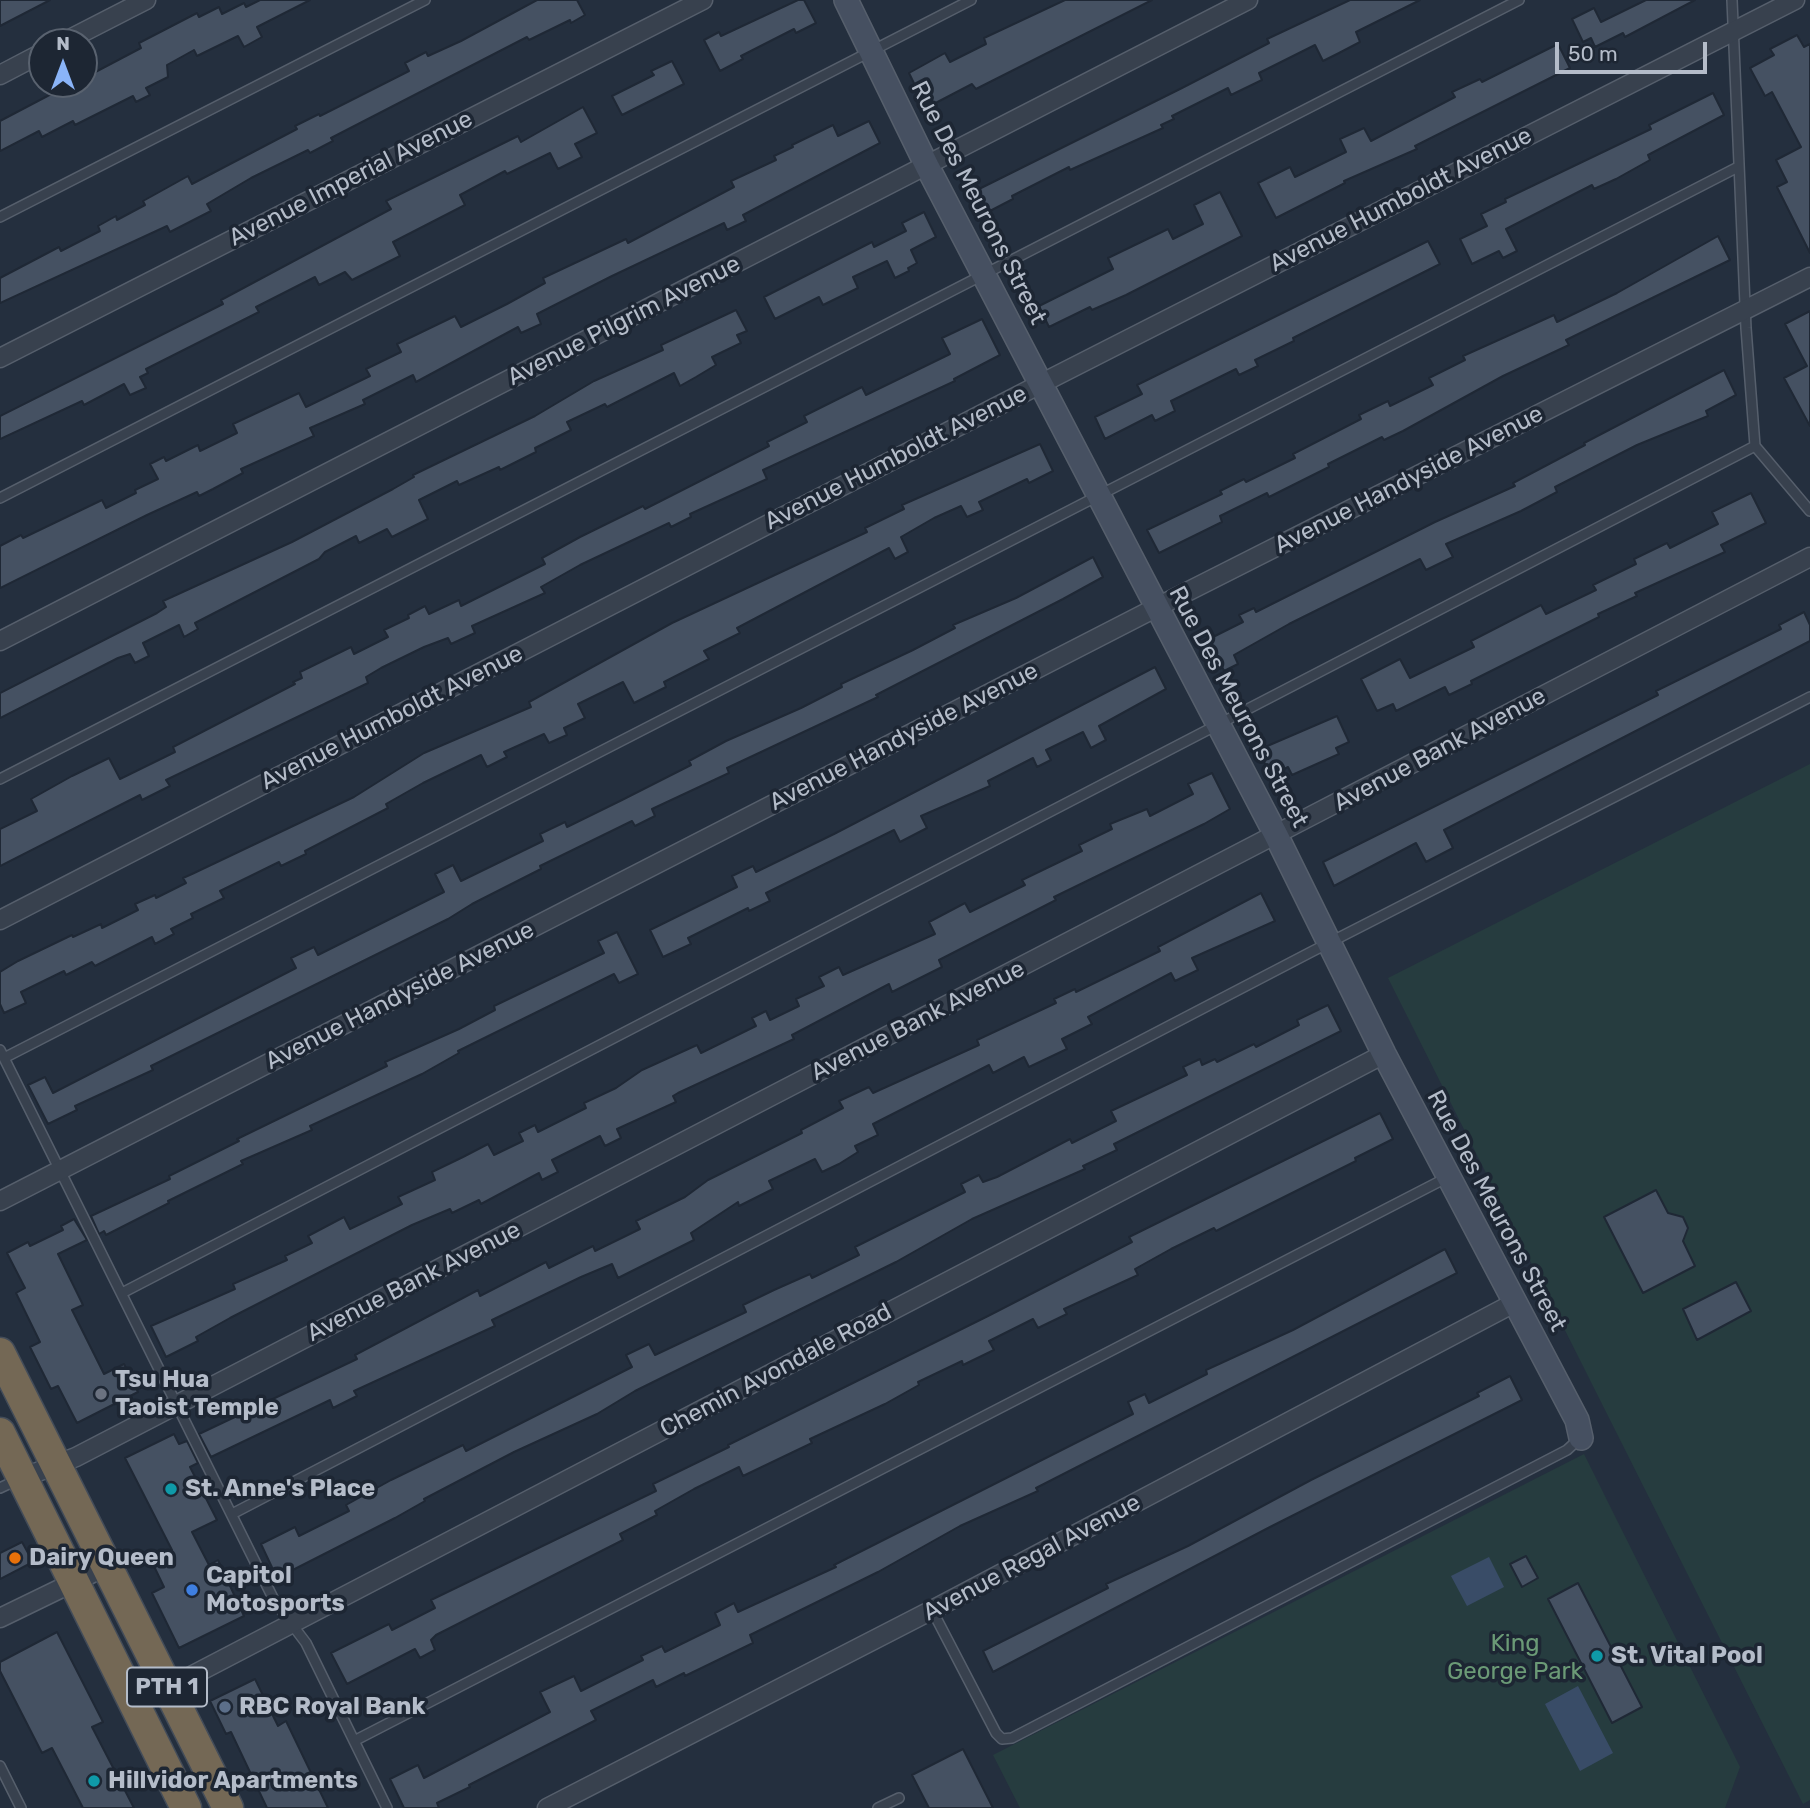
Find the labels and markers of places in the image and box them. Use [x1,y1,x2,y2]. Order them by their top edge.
place label: Tsu Hua Taoist Temple [115,1366,279,1422]
marker: Tsu Hua Taoist Temple [93,1386,109,1402]
place label: St. Anne's Place [185,1475,375,1503]
marker: St. Anne's Place [163,1481,179,1497]
place label: Dairy Queen [29,1544,174,1572]
marker: Dairy Queen [7,1550,23,1566]
place label: Capitol Motosports [206,1562,345,1618]
marker: Capitol Motosports [184,1582,200,1598]
place label: St. Vital Pool [1611,1642,1763,1670]
marker: St. Vital Pool [1589,1648,1605,1664]
place label: RBC Royal Bank [239,1693,425,1721]
marker: RBC Royal Bank [217,1699,233,1715]
place label: Hillvidor Apartments [108,1767,358,1795]
marker: Hillvidor Apartments [86,1773,102,1789]

